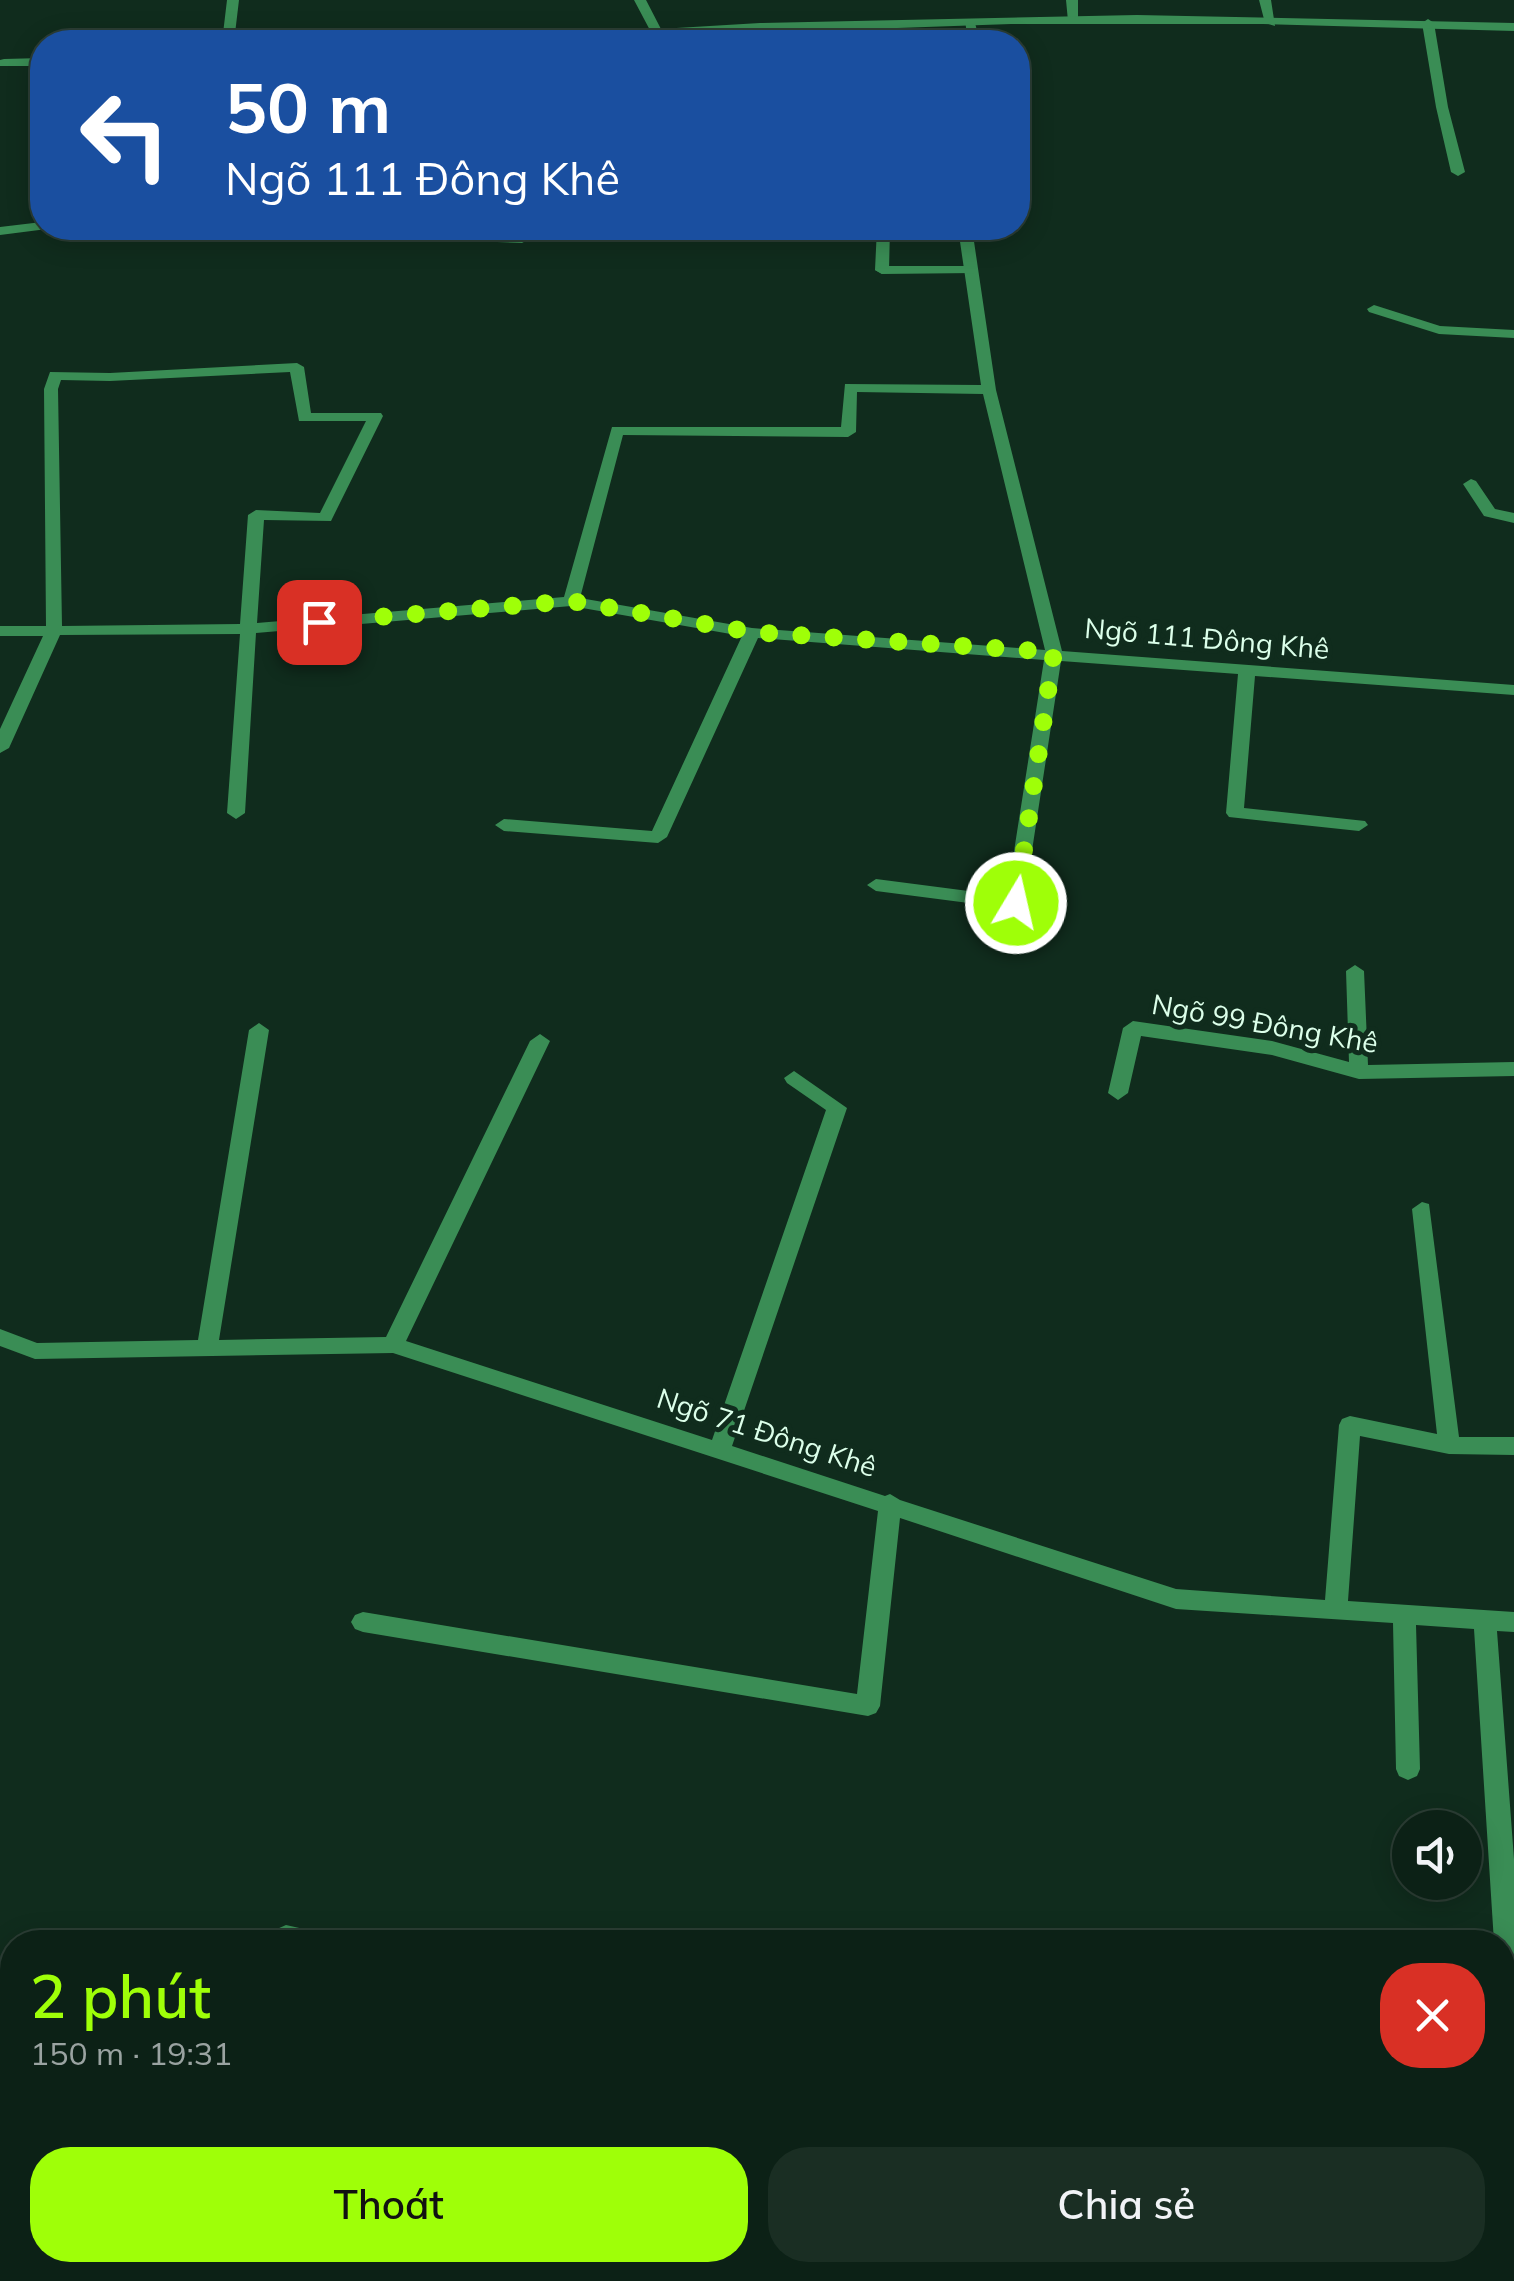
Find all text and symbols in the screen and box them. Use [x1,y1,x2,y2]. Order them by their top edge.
text: 50 m [225,63,391,151]
icon: left [60,70,190,200]
text: Ngõ 111 Đông Khê [225,150,620,206]
pin [277,580,362,665]
icon: arrive [292,595,347,650]
street label: Ngõ 111 Đông Khê [1083,610,1331,666]
position arrow [964,851,1068,955]
street label: Ngõ 99 Đông Khê [1149,986,1381,1060]
street label: Ngõ 71 Đông Khê [653,1380,881,1484]
map controls [1392,1810,1482,1900]
button: sound [1392,1810,1482,1900]
text: 2 phút [30,1958,211,2033]
button: close [1380,1963,1485,2068]
text: 150 m · 19:31 [30,2033,232,2073]
button: Thoát [30,2147,748,2262]
button: Chia sẻ [768,2147,1485,2262]

